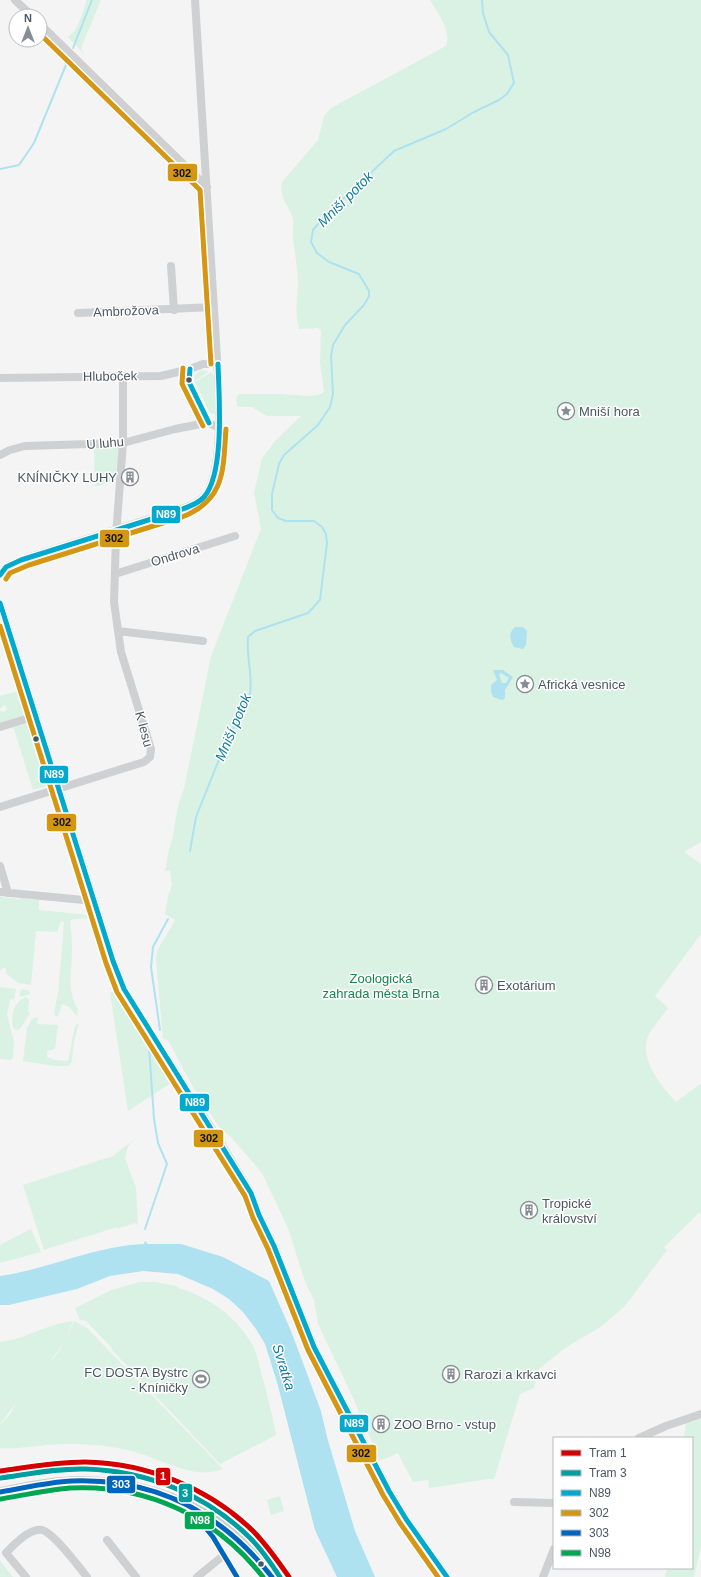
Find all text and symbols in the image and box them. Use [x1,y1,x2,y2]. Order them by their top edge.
north arrow [8,8,48,48]
text: N [24,12,32,24]
line badge: 302 [167,163,198,182]
text: 302 [173,167,191,179]
water label: Mniší potok [314,167,377,230]
street label: Ambrožova [93,302,160,320]
street label: Hluboček [83,368,138,384]
unlabelled marker [184,375,194,385]
place icon: Mniší hora [556,401,576,421]
place label: Mniší hora [579,404,640,419]
street label: U luhu [86,434,124,452]
building icon: KNÍNIČKY LUHY [120,467,140,487]
place label: KNÍNIČKY LUHY [18,470,117,485]
line badge: N89 [151,505,181,524]
text: N89 [156,508,176,520]
line badge: 302 [99,529,130,548]
text: 302 [105,532,123,544]
street label: Ondrova [149,540,202,569]
place icon: Africká vesnice [515,674,535,694]
place label: Africká vesnice [538,677,625,692]
water label: Mniší potok [212,690,255,763]
street label: K lesu [132,710,156,748]
unlabelled marker [31,734,41,744]
line badge: N89 [39,765,69,784]
text: N89 [44,768,64,780]
line badge: 302 [46,813,77,832]
text: 302 [53,816,71,828]
park label: Zoologická zahrada města Brna [322,971,440,1001]
building icon: Exotárium [474,975,494,995]
place label: Exotárium [497,978,556,993]
line badge: N89 [179,1093,210,1112]
text: N89 [185,1096,205,1108]
line badge: 302 [193,1129,224,1148]
text: 302 [200,1132,218,1144]
place label: Tropické království [542,1196,597,1226]
building icon: Tropické království [519,1200,539,1220]
water label: Svratka [269,1342,299,1392]
building icon: Rarozi a krkavci [441,1364,461,1384]
place label: FC DOSTA Bystrc - Kníničky [84,1365,188,1395]
place label: Rarozi a krkavci [464,1367,557,1382]
sports icon: FC DOSTA Bystrc - Kníničky [191,1369,211,1389]
line badge: N89 [339,1414,369,1433]
building icon: ZOO Brno - vstup [371,1414,391,1434]
text: N89 [344,1417,364,1429]
place label: ZOO Brno - vstup [394,1417,496,1432]
legend [553,1437,693,1569]
line badge: 302 [346,1444,377,1463]
text: Tram 1 [589,1446,627,1460]
text: 302 [352,1447,370,1459]
text: Tram 3 [589,1466,627,1480]
line badge: 1 [155,1467,171,1486]
text: 1 [160,1470,166,1482]
line badge: 303 [106,1475,136,1494]
text: 303 [112,1478,130,1490]
line badge: 3 [178,1483,193,1503]
text: N89 [589,1486,611,1500]
text: 3 [182,1487,188,1499]
text: 302 [589,1506,609,1520]
line badge: N98 [184,1511,215,1530]
text: N98 [190,1514,210,1526]
text: 303 [589,1526,609,1540]
text: N98 [589,1546,611,1560]
unlabelled marker [256,1559,266,1569]

